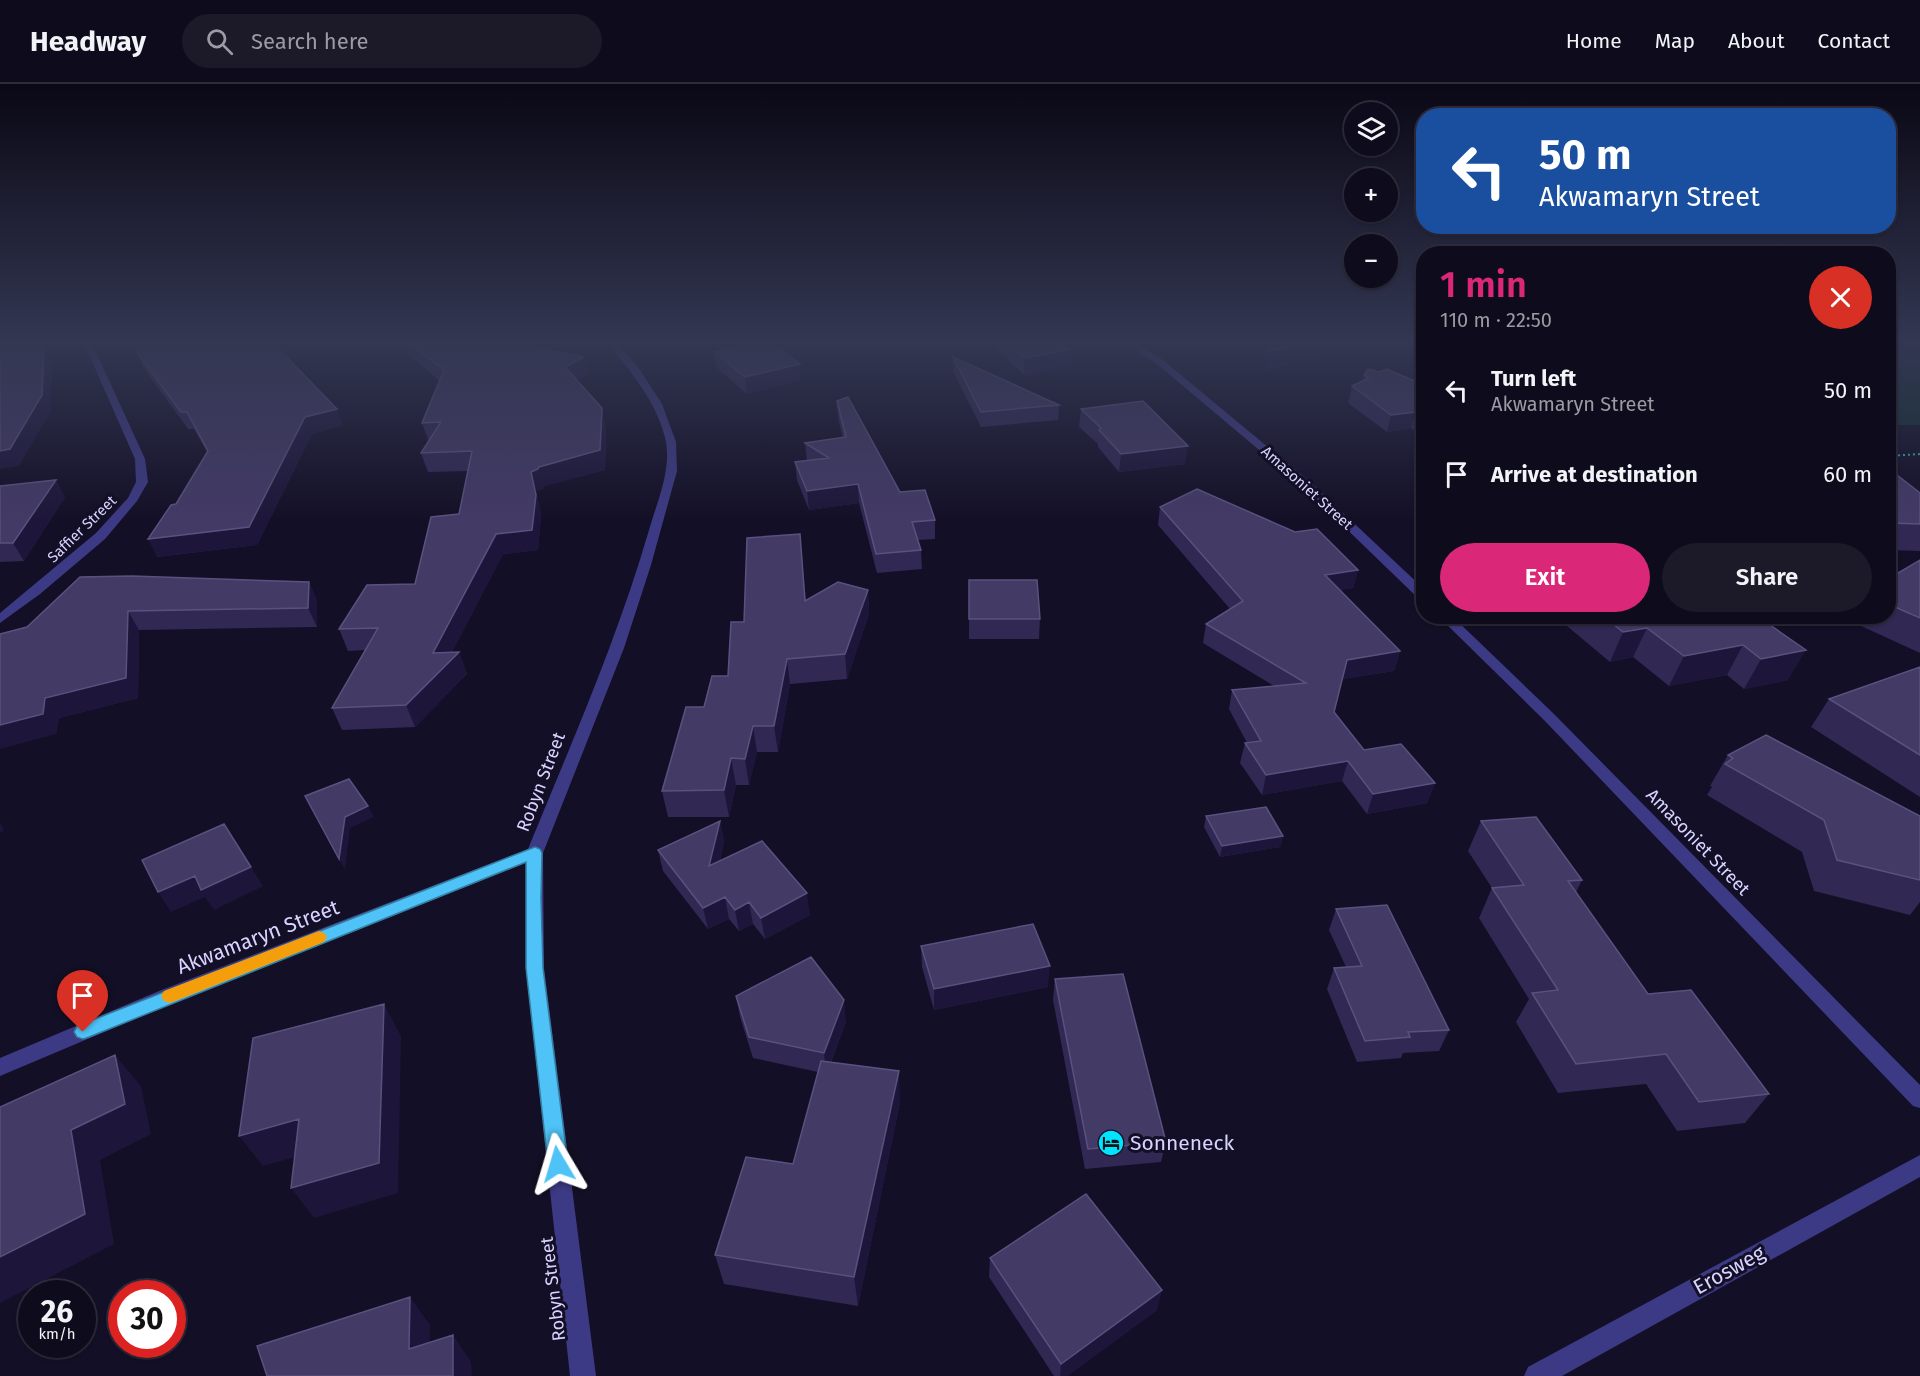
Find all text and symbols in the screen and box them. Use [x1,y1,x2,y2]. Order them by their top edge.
search box [182,14,602,68]
text: Headway [30,25,146,58]
icon: search [203,25,236,58]
text: Search here [251,28,369,55]
text: Home [1566,28,1622,54]
text: Map [1655,28,1695,54]
text: About [1728,28,1785,54]
text: Contact [1818,28,1890,54]
map controls [1344,102,1398,288]
button: layers [1344,102,1398,156]
text: 50 m [1539,130,1632,180]
icon: left [1440,132,1518,210]
button: + [1344,168,1398,222]
text: Akwamaryn Street [1539,181,1760,213]
button: − [1344,234,1398,288]
text: 1 min [1440,263,1527,307]
button: close [1809,266,1872,329]
text: 110 m · 22:50 [1440,308,1552,332]
text: Turn left [1491,365,1576,392]
icon: left [1440,374,1473,407]
text: 50 m [1824,377,1872,404]
text: Akwamaryn Street [1491,392,1655,416]
street label: Amasoniet Street [1258,442,1357,534]
icon: arrive [1440,458,1473,491]
text: Arrive at destination [1491,461,1698,488]
text: 60 m [1823,461,1872,488]
street label: Saffier Street [44,491,121,566]
button: Exit [1440,543,1650,612]
button: Share [1662,543,1872,612]
street label: Robyn Street [512,729,570,835]
street label: Amasoniet Street [1642,784,1755,900]
street label: Akwamaryn Street [173,894,343,980]
pin [57,970,108,1032]
icon: arrive [66,979,99,1012]
hotel icon: Sonneneck [1096,1128,1126,1158]
place label: Sonneneck [1130,1130,1235,1156]
position arrow [526,1132,590,1196]
street label: Robyn Street [536,1235,570,1342]
street label: Erosweg [1689,1240,1769,1300]
speed limit sign: 30 [108,1280,186,1358]
text: 26 [41,1294,73,1330]
text: km/h [38,1325,76,1343]

